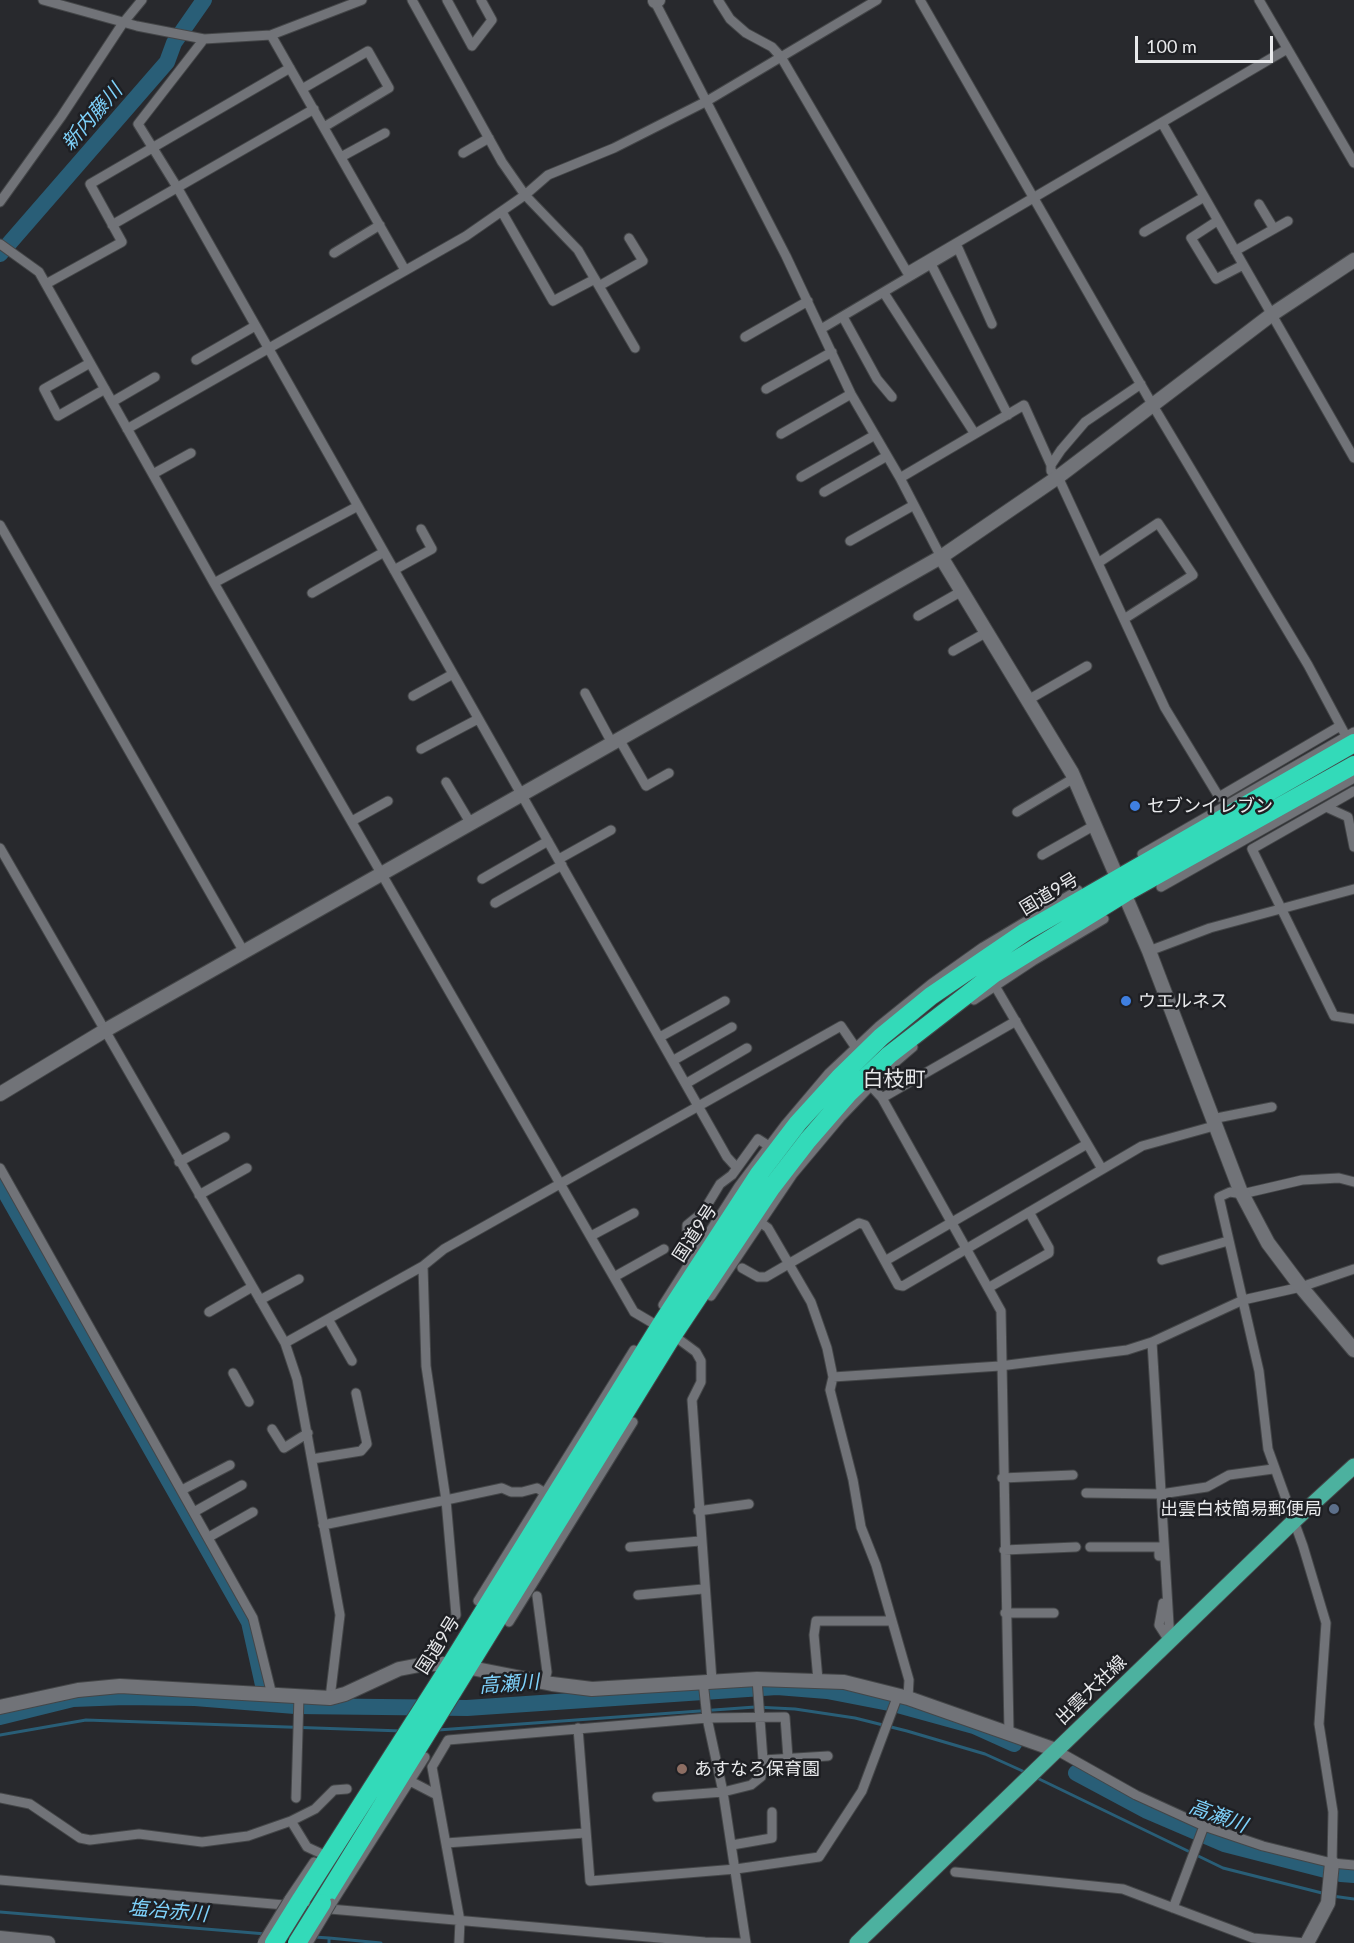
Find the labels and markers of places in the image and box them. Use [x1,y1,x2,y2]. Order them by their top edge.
place label: セブンイレブン [1147,795,1273,817]
marker: セブンイレブン [1128,799,1142,813]
place label: ウエルネス [1138,990,1228,1012]
marker: ウエルネス [1119,994,1133,1008]
place label: 出雲白枝簡易郵便局 [1160,1498,1322,1520]
marker: 出雲白枝簡易郵便局 [1327,1502,1341,1516]
place label: あすなろ保育園 [694,1758,820,1780]
marker: あすなろ保育園 [675,1762,689,1776]

